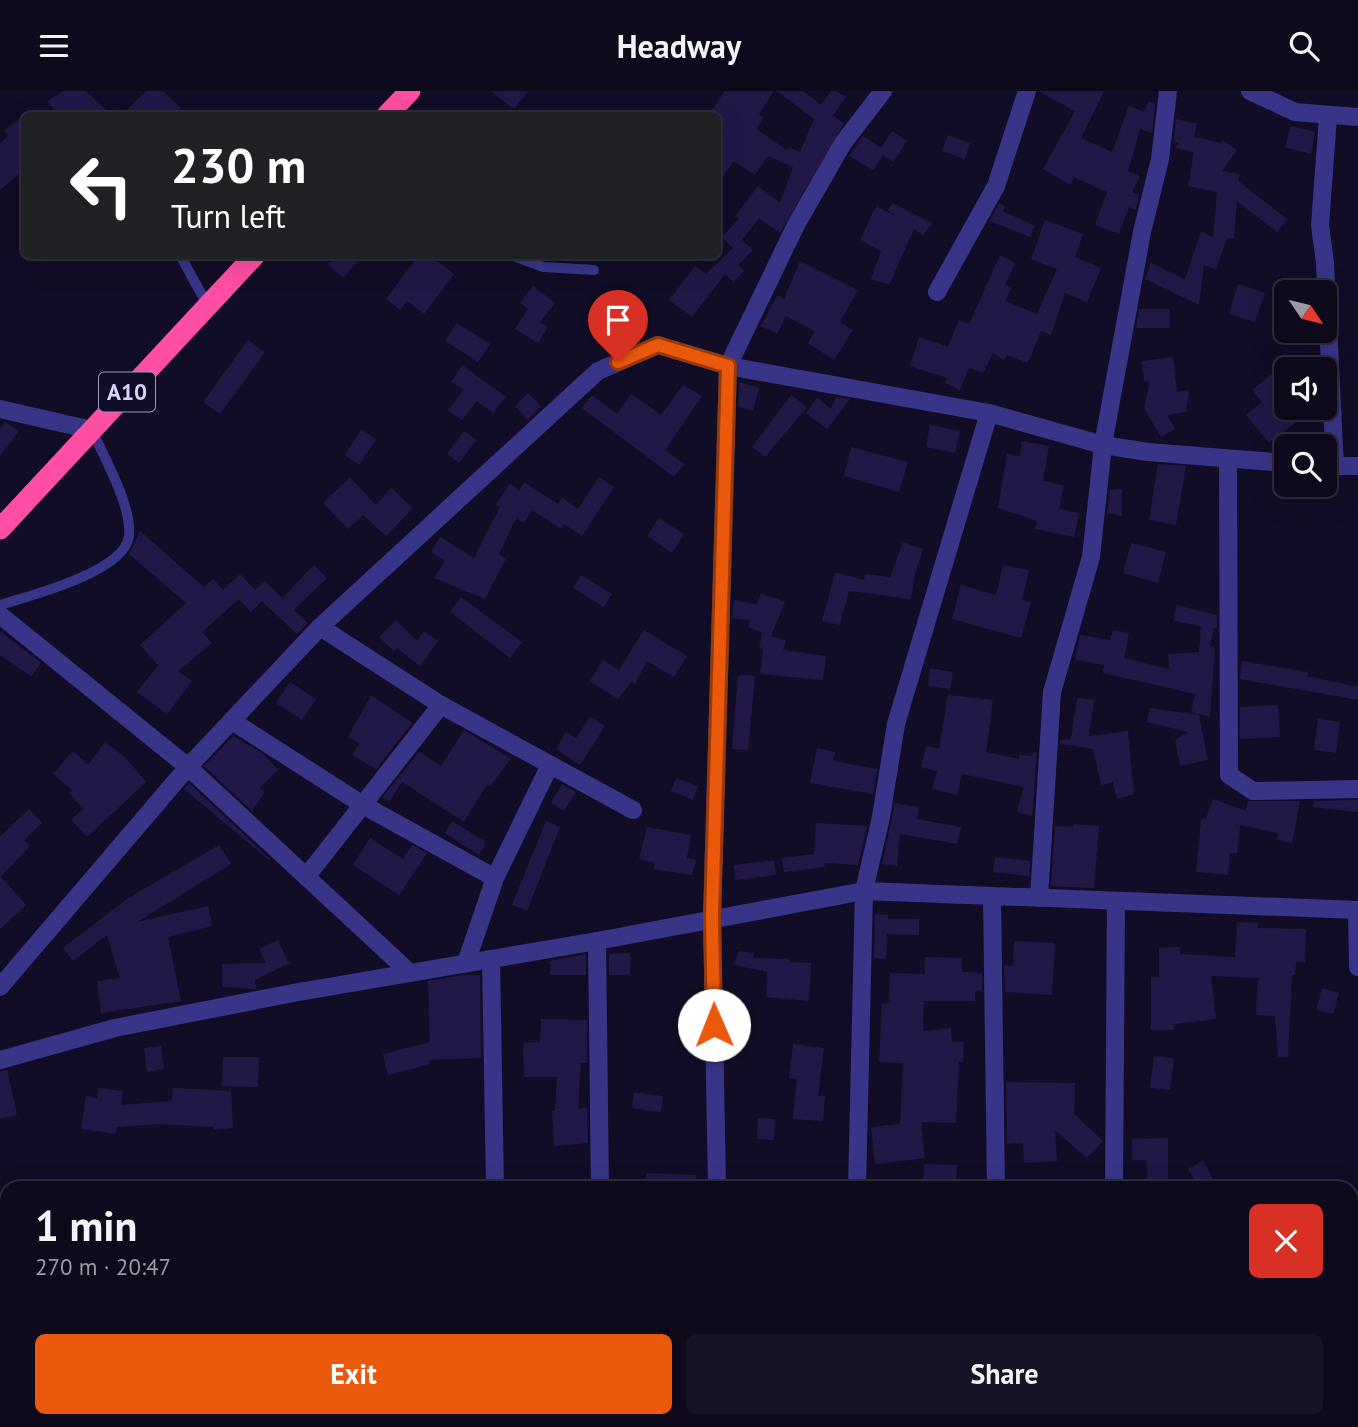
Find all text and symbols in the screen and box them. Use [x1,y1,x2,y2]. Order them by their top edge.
text: Headway [617,25,741,67]
icon: menu [35,27,73,65]
icon: search [1285,27,1323,65]
text: 230 m [171,133,306,197]
icon: left [56,140,147,231]
text: Turn left [171,195,286,237]
north arrow [1274,280,1337,343]
map controls [1274,280,1337,497]
pin [588,290,648,362]
icon: arrive [599,301,637,339]
button: sound [1274,357,1337,420]
road number: A10 [99,373,155,411]
button: search [1274,434,1337,497]
position arrow [677,988,751,1062]
text: 1 min [35,1198,137,1253]
button: close [1249,1204,1323,1278]
text: 270 m · 20:47 [35,1252,171,1281]
button: Exit [35,1334,672,1414]
button: Share [686,1334,1323,1414]

